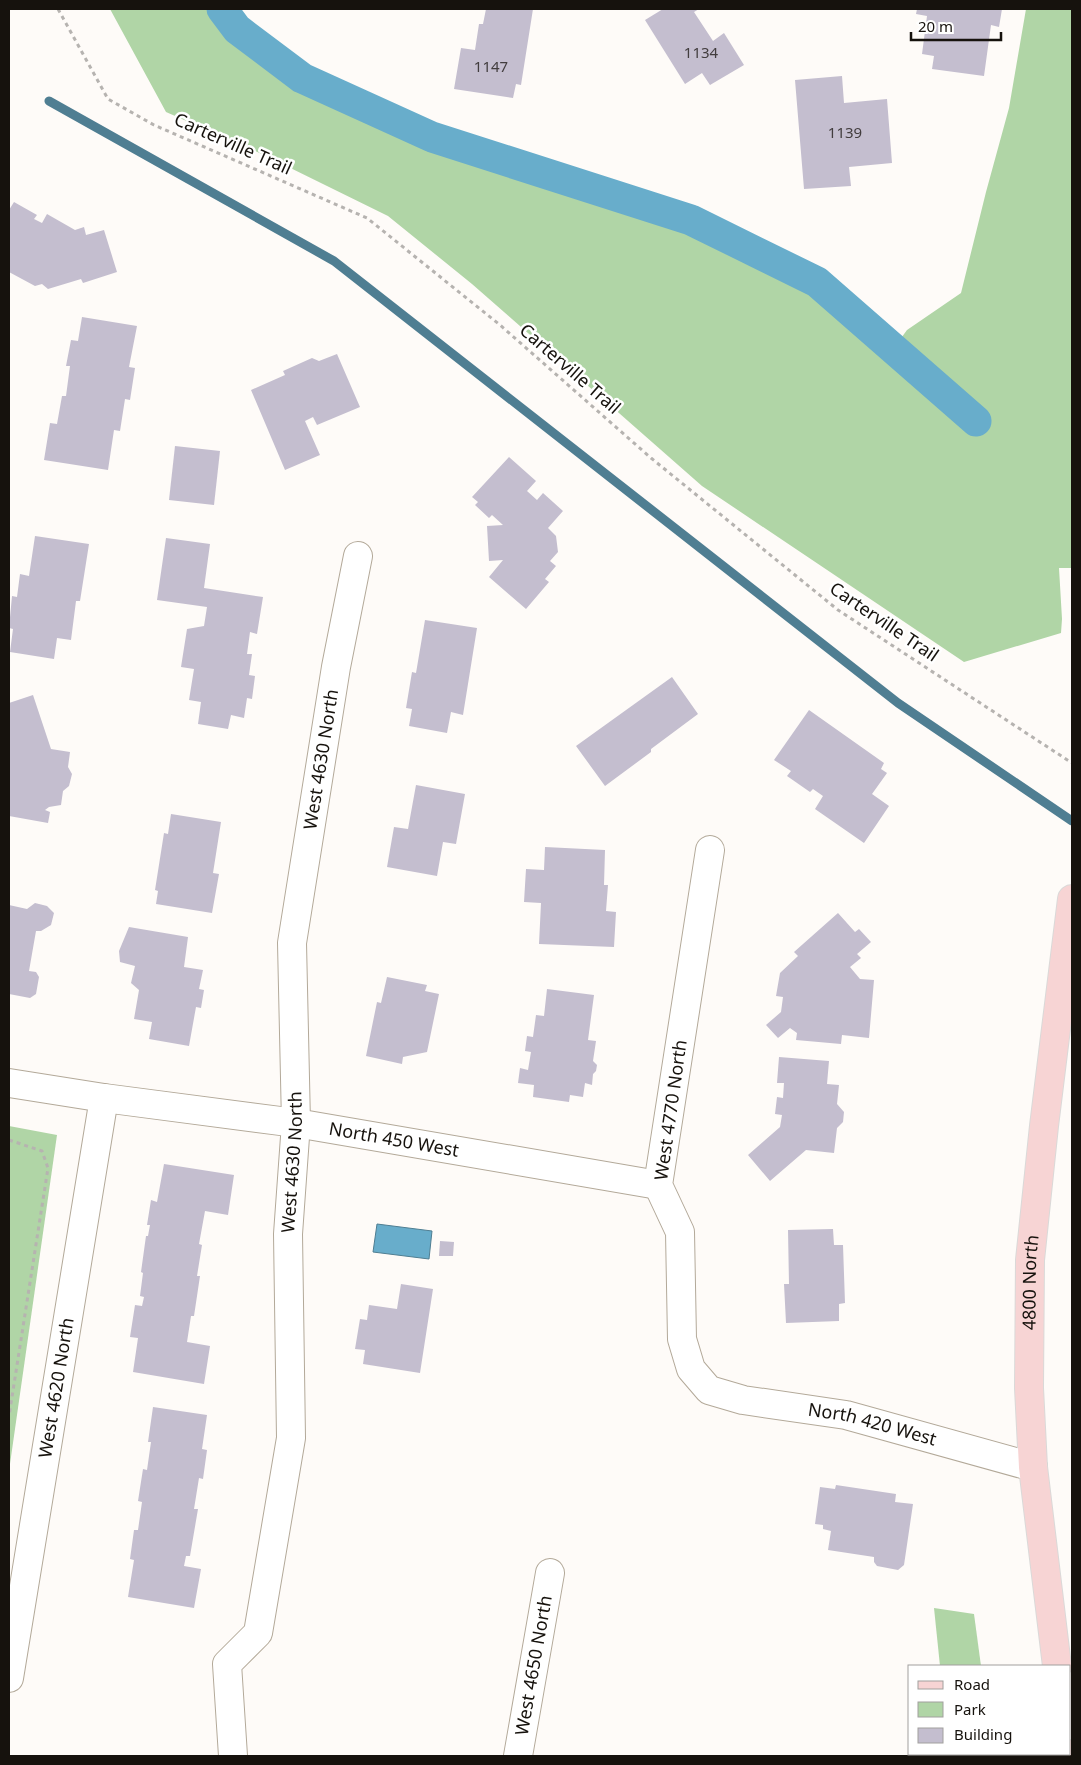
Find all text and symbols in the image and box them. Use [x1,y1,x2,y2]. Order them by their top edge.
scale bar [911,10,1001,42]
text: 20 m [918,16,953,36]
house number: 1134 [684,42,719,62]
house number: 1147 [474,56,508,76]
street label: Carterville Trail [171,106,296,180]
house number: 1139 [828,122,862,142]
street label: Carterville Trail [515,318,626,419]
street label: Carterville Trail [825,576,944,666]
street label: West 4630 North [297,687,343,831]
street label: West 4770 North [648,1038,692,1182]
street label: West 4630 North [275,1091,307,1234]
street label: North 450 West [327,1116,461,1162]
street label: 4800 North [1016,1234,1044,1330]
street label: West 4620 North [32,1316,79,1460]
street label: North 420 West [807,1397,940,1451]
street label: West 4650 North [509,1593,557,1737]
legend [908,1665,1071,1755]
text: Road [954,1674,990,1694]
text: Park [954,1699,986,1719]
text: Building [954,1724,1012,1744]

